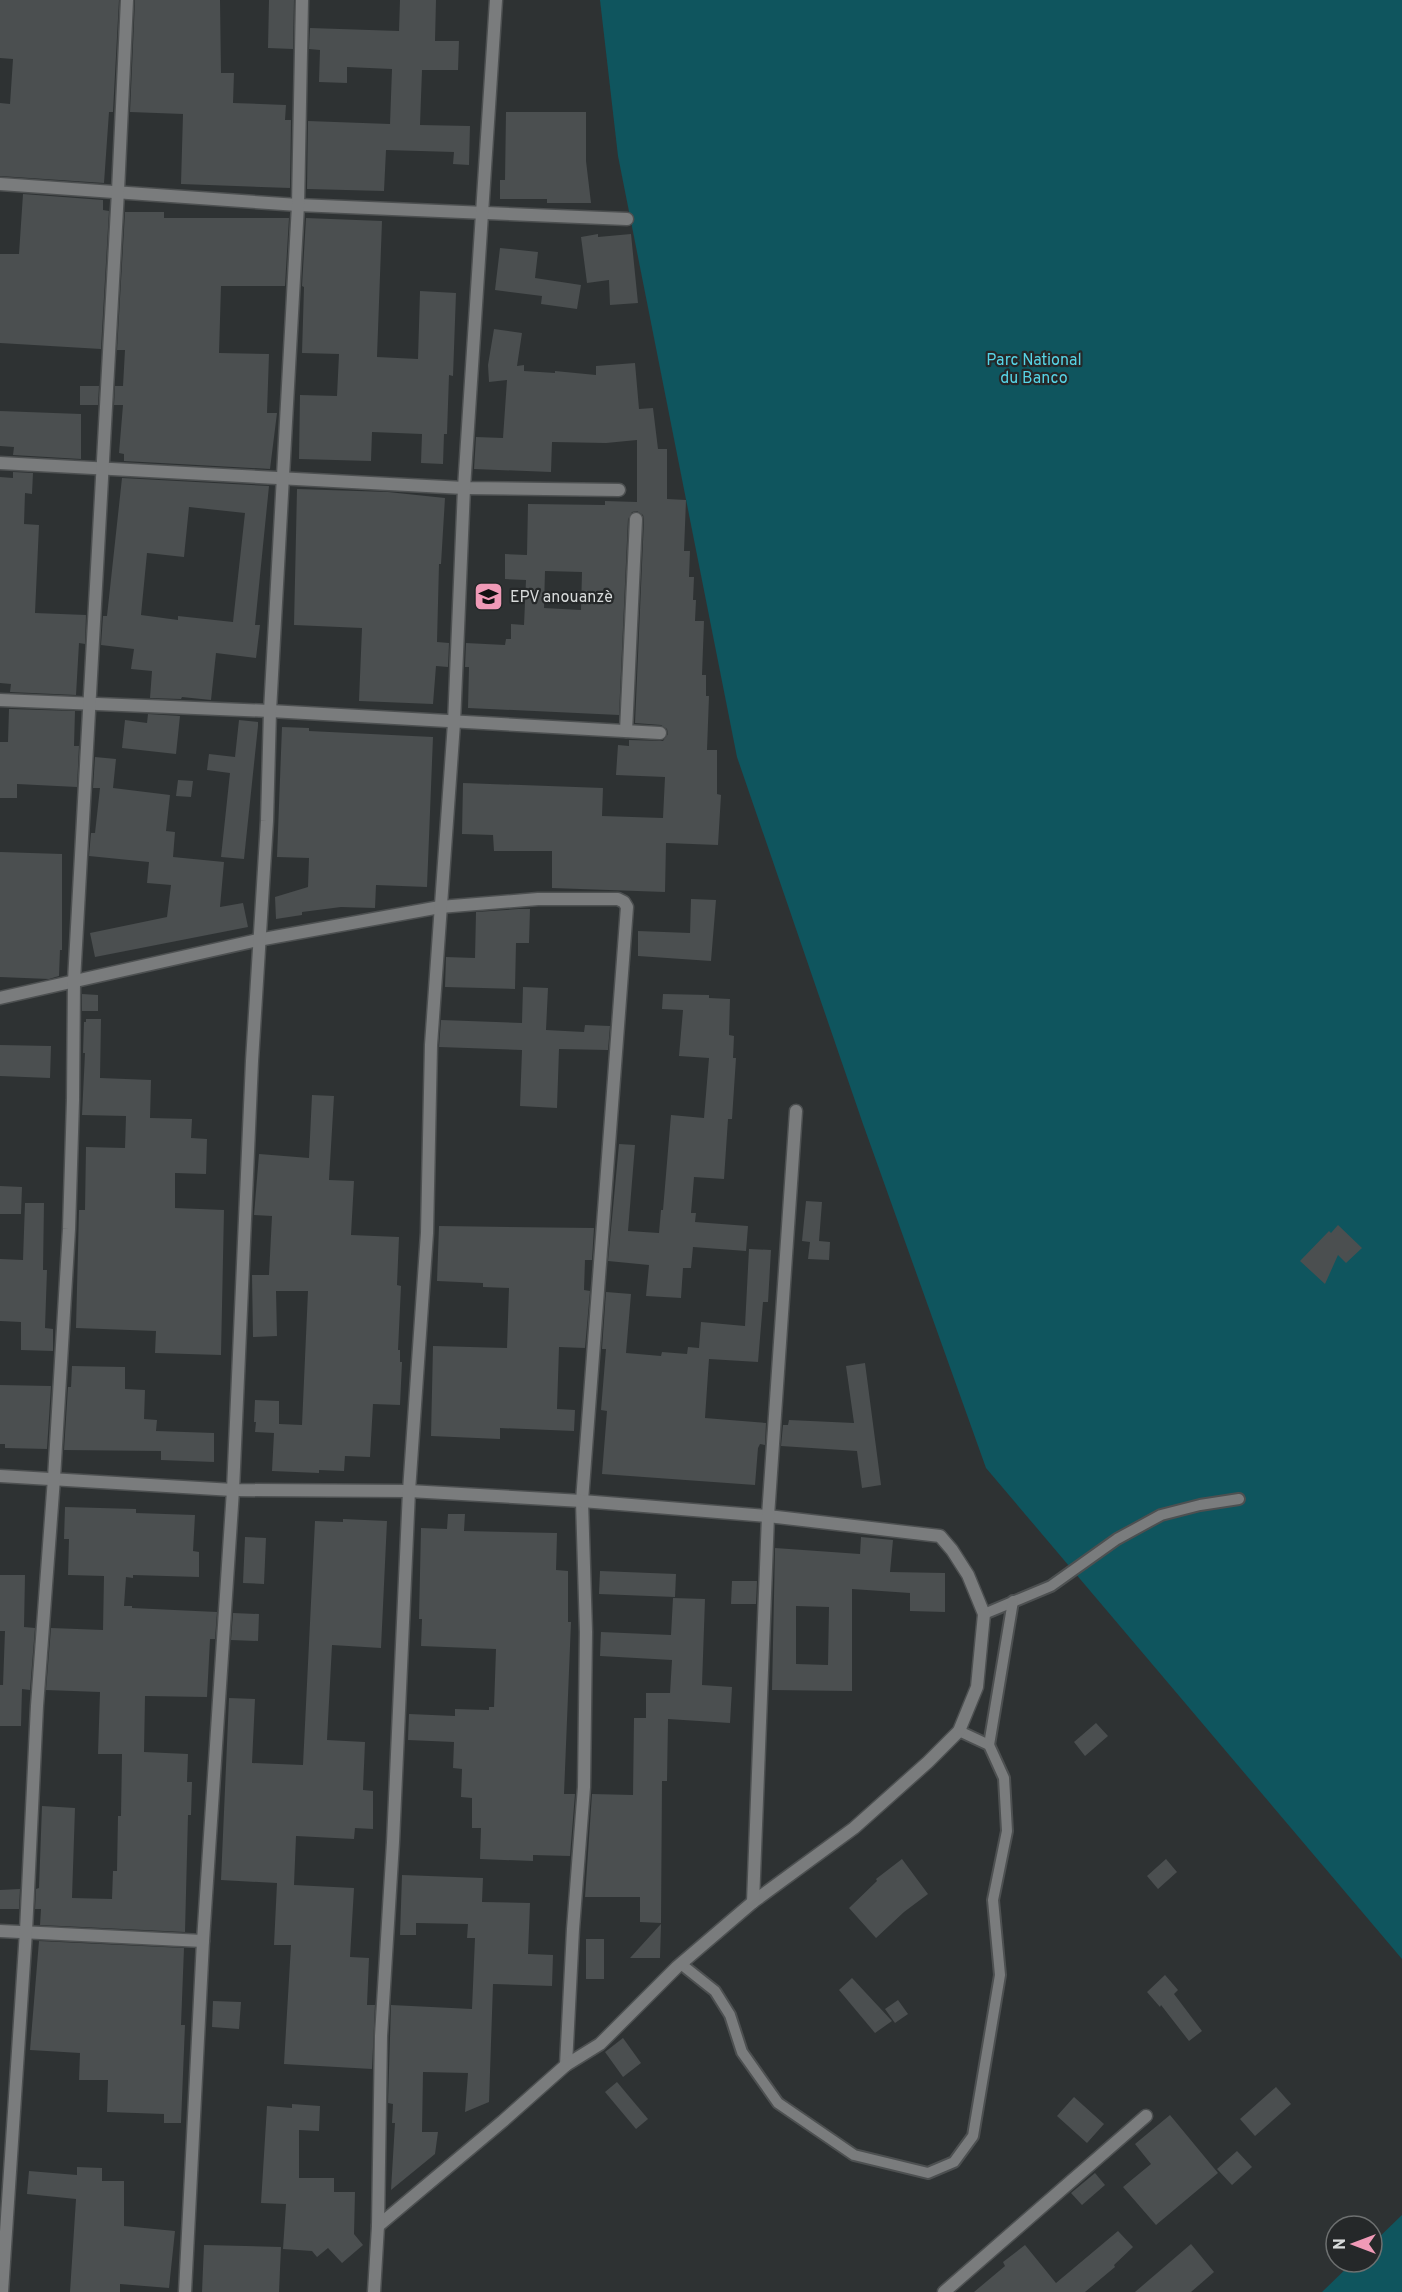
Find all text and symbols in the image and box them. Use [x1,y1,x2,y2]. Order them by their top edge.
park label: Parc National du Banco [986,351,1082,389]
school or university icon: EPV anouanzè [473,580,505,612]
place label: EPV anouanzè [510,588,613,608]
north arrow [1324,2214,1384,2274]
text: N [1331,2238,1351,2250]

